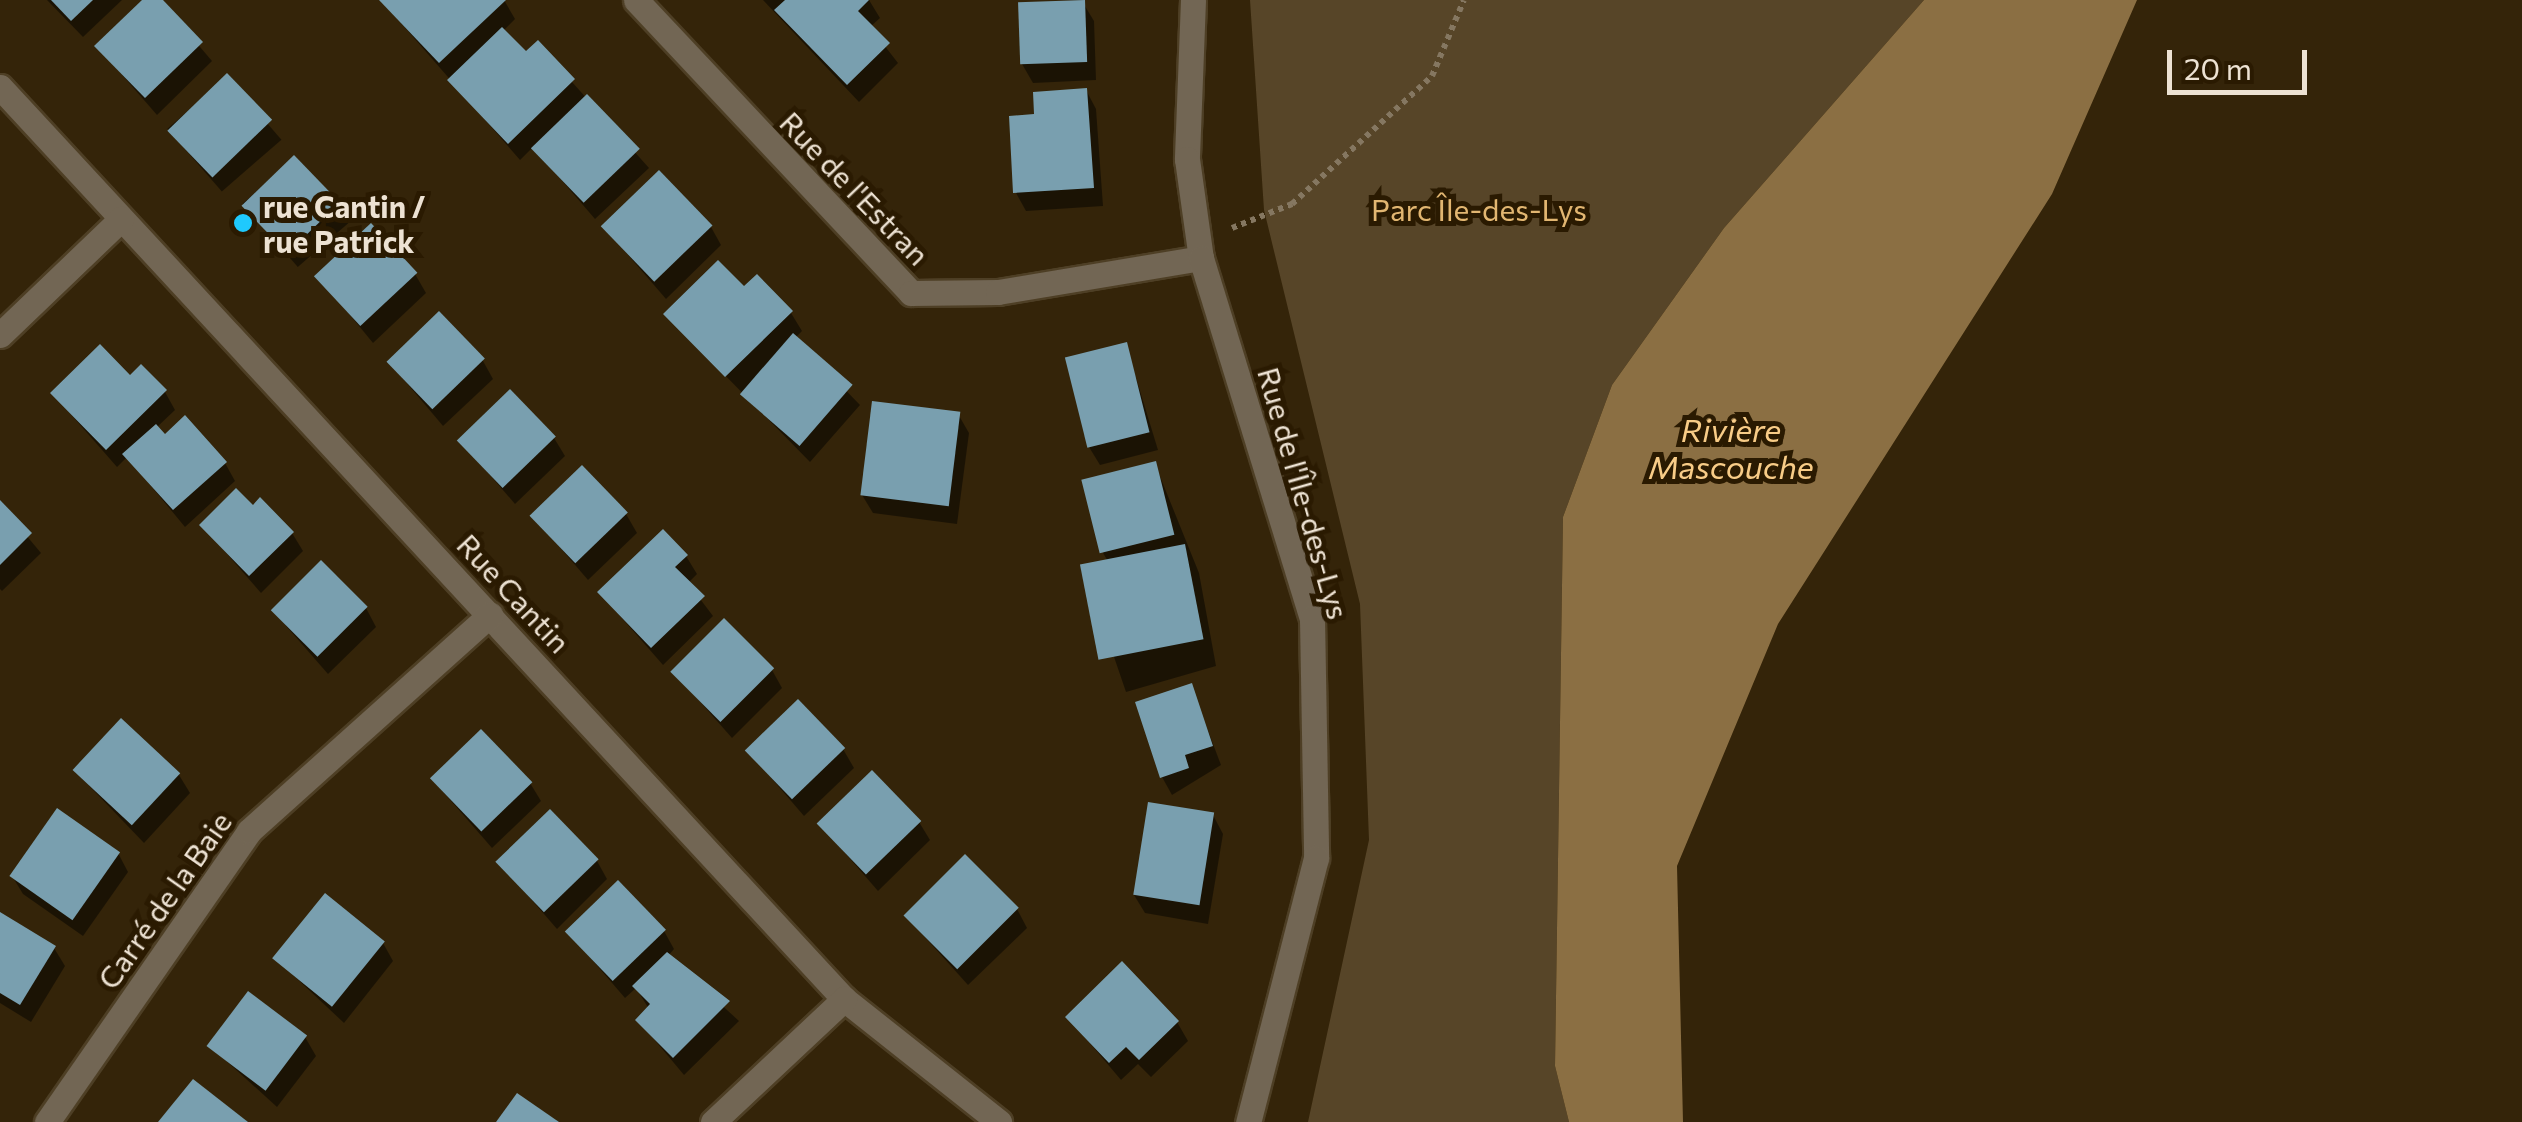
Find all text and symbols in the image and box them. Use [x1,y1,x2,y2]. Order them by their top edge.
scale bar [2172,30,2312,92]
text: 20 m [2184,49,2252,86]
street label: Rue de l'Estran [773,104,937,272]
place label: rue Cantin / rue Patrick [263,188,425,258]
park label: Parc Île-des-Lys [1371,191,1587,227]
marker: rue Cantin / rue Patrick [232,212,254,234]
street label: Rue de l'Île-des-Lys [1251,363,1357,623]
water label: Rivière Mascouche [1648,411,1814,486]
street label: Rue Cantin [450,526,578,660]
street label: Carré de la Baie [90,805,238,995]

